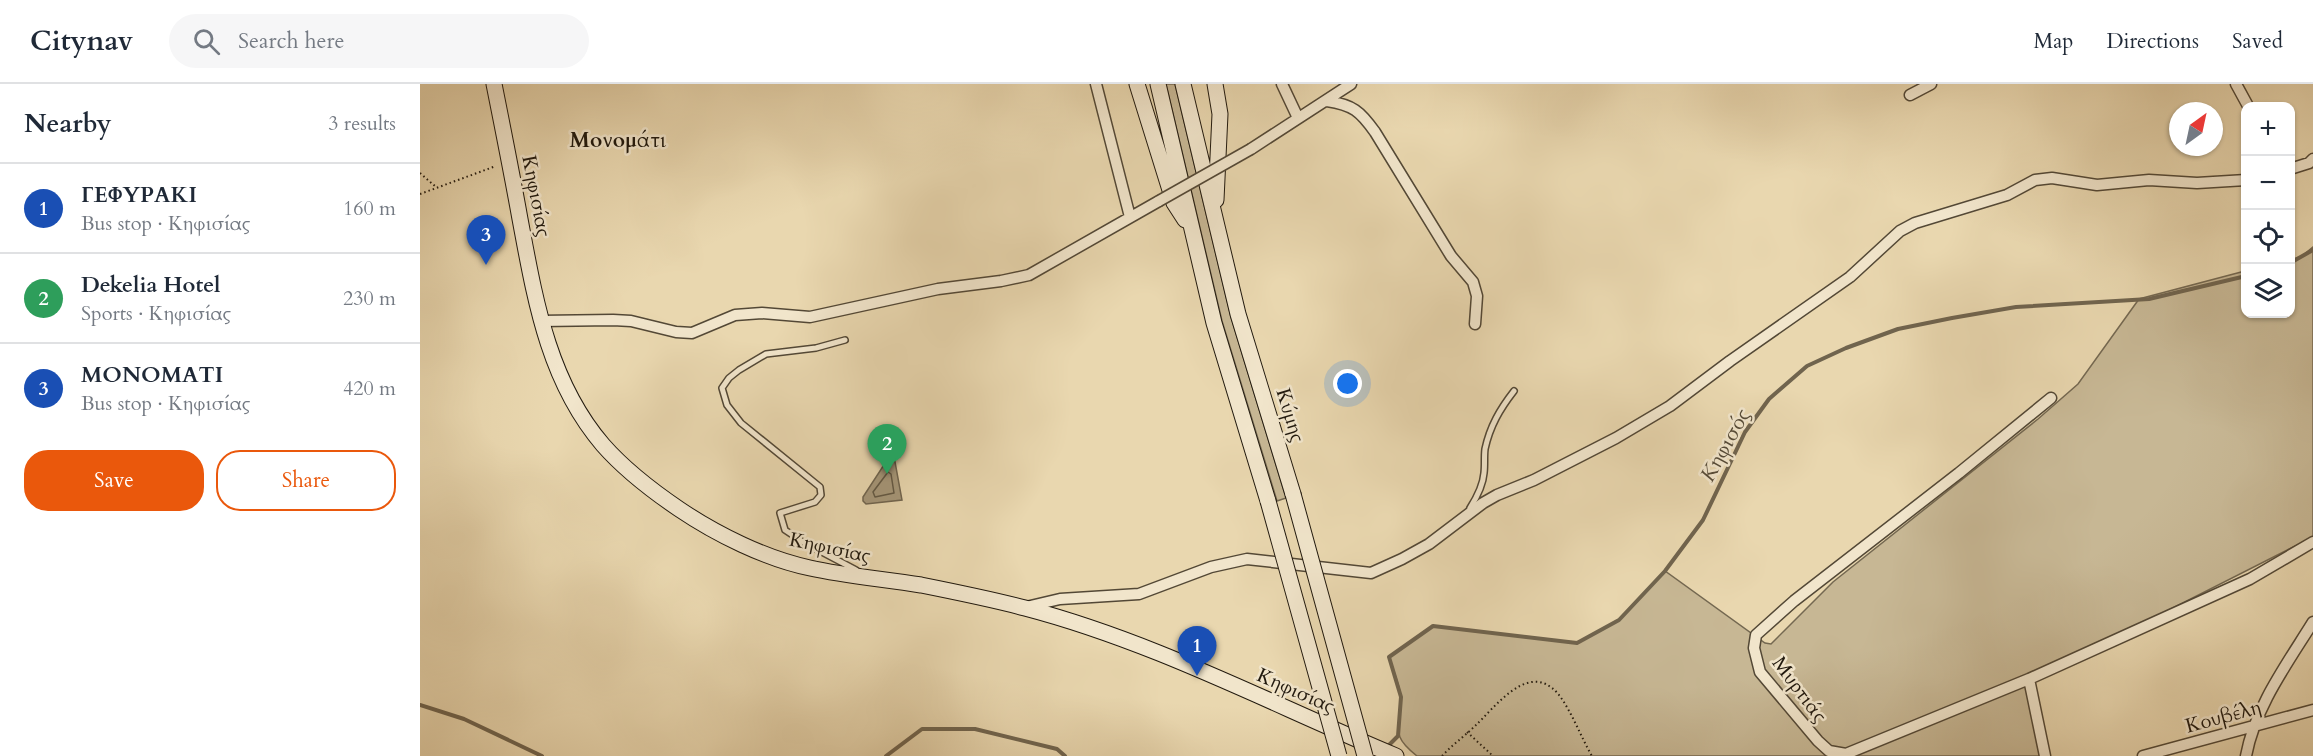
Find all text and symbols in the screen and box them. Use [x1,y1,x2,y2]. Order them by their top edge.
search box [169,14,589,68]
text: Citynav [30,22,133,60]
icon: search [190,25,223,58]
text: Search here [238,26,345,56]
text: Map [2033,27,2073,56]
text: Directions [2106,27,2199,56]
text: Saved [2232,27,2283,56]
north arrow [2169,102,2223,156]
map controls [2241,102,2295,318]
button: + [2241,102,2295,156]
text: Nearby [24,106,112,141]
text: 3 results [328,110,396,137]
district label: Μονομάτι [570,126,667,155]
street label: Κηφισίας [515,153,558,240]
button: − [2241,156,2295,210]
text: ΓΕΦΥΡΑΚΙ [81,180,197,210]
text: 1 [38,195,49,222]
text: 160 m [343,195,396,222]
text: Bus stop · Κηφισίας [81,210,250,237]
button: locate [2241,210,2295,264]
pin: 3 [466,216,506,265]
button: layers [2241,264,2295,318]
text: Dekelia Hotel [81,270,221,300]
text: 2 [38,285,49,312]
text: 230 m [343,285,396,312]
text: Sports · Κηφισίας [81,300,231,327]
text: ΜΟΝΟΜΑΤΙ [81,360,223,390]
your location [1333,369,1362,398]
text: 3 [38,375,49,402]
text: 420 m [343,375,396,402]
street label: Κύμης [1270,385,1312,446]
text: Bus stop · Κηφισίας [81,390,250,417]
water label: Κηφισός [1693,403,1757,487]
pin: 2 [868,424,906,474]
button: Save [24,450,204,511]
button: Share [216,450,396,511]
street label: Κηφισίας [787,526,873,569]
pin: 1 [1178,626,1216,676]
street label: Μυρτιάς [1766,651,1834,728]
street label: Κηφισίας [1253,661,1339,720]
street label: Κουβέλη [2182,693,2264,740]

